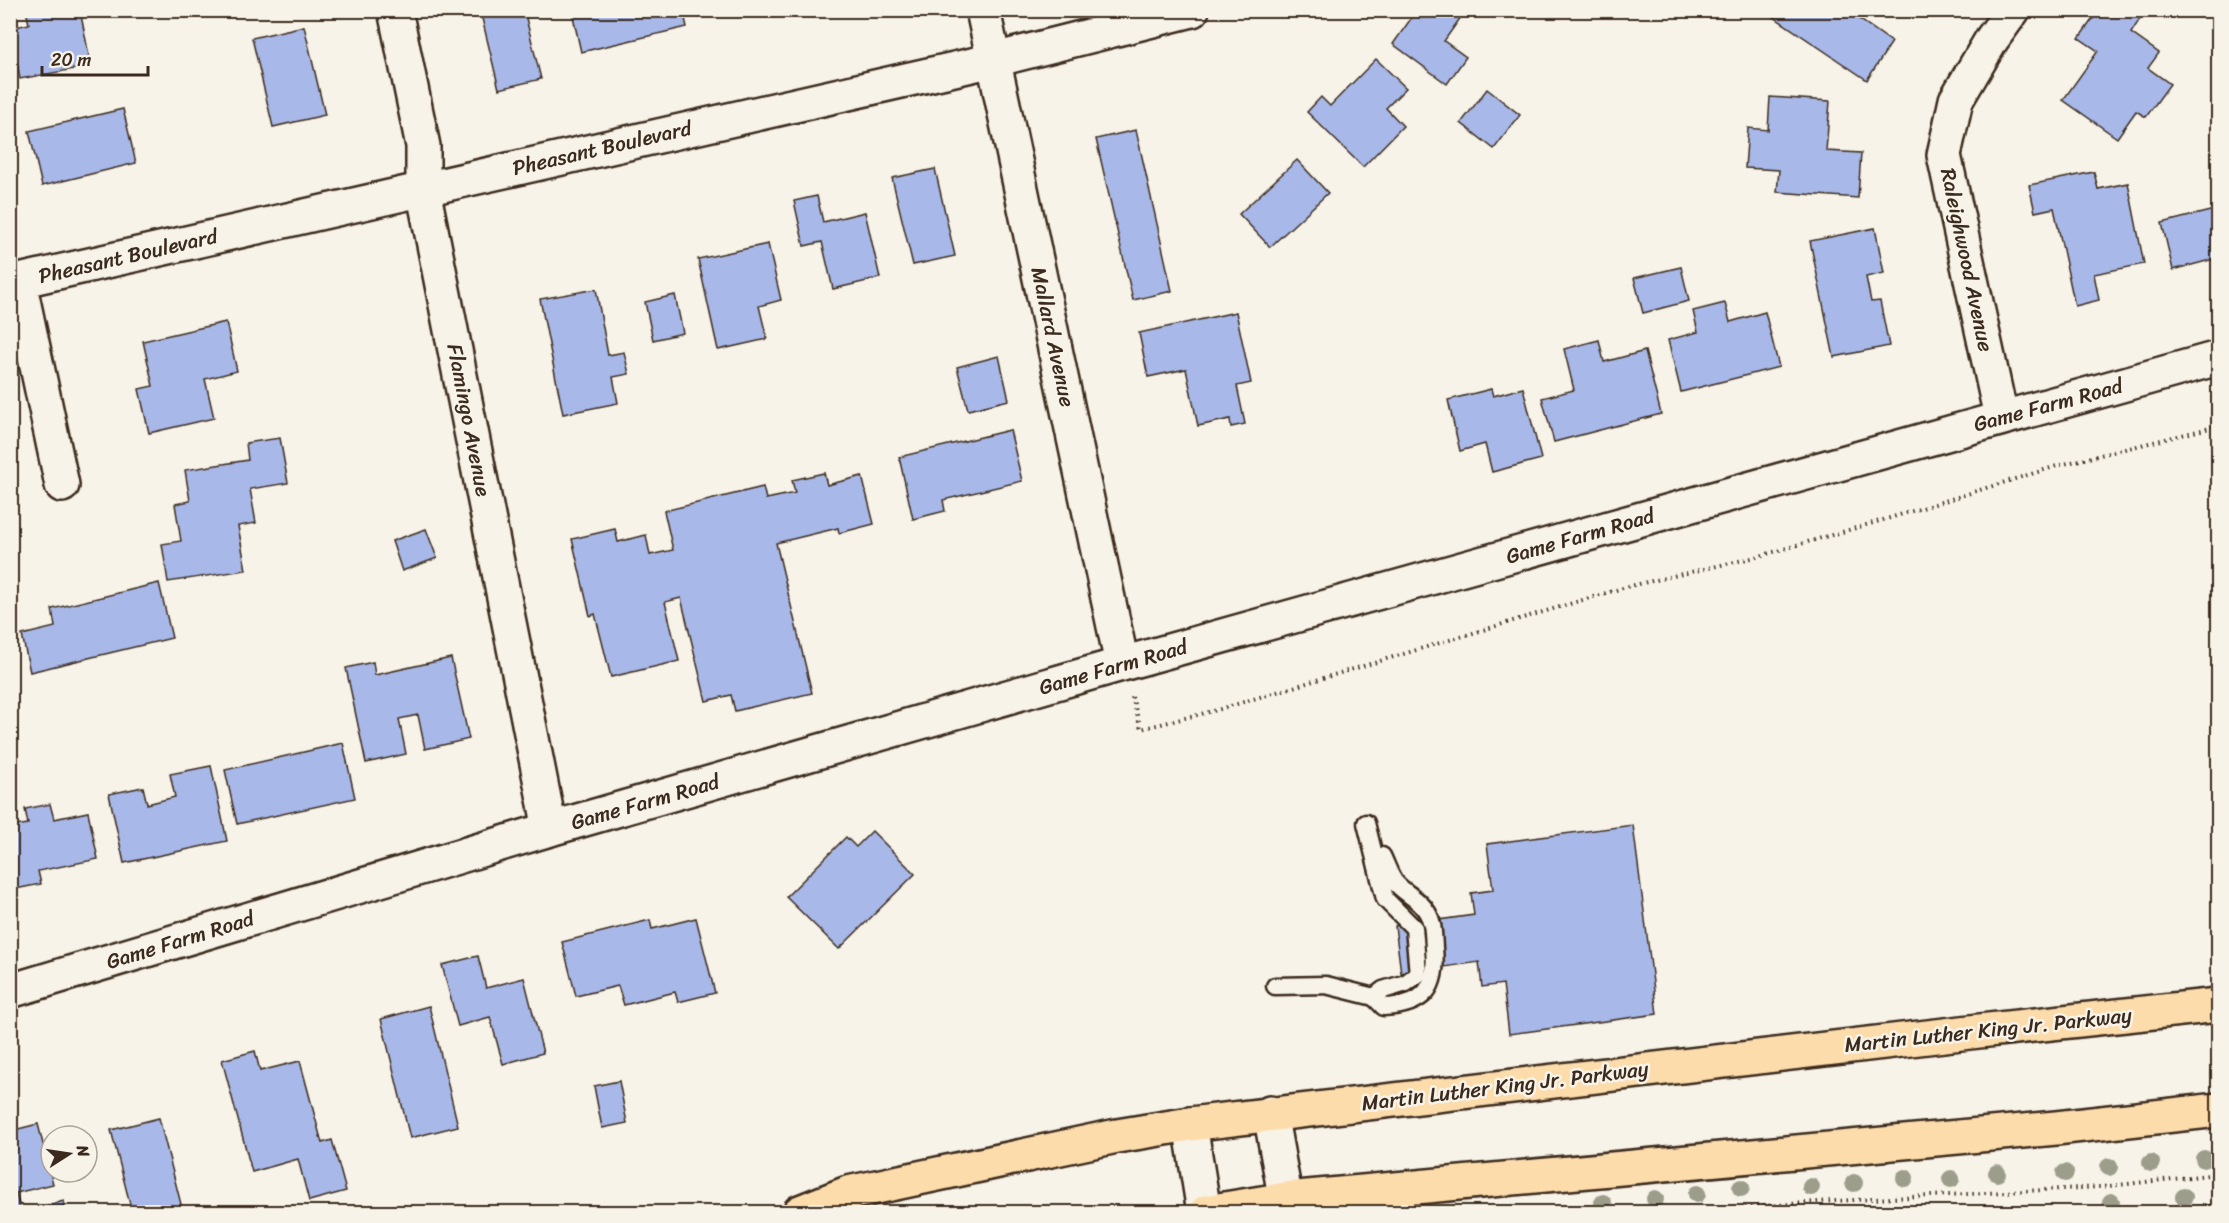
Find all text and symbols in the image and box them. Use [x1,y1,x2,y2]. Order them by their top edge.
scale bar [42,39,148,77]
text: 20 m [51,44,91,76]
street label: Pheasant Boulevard [509,109,697,187]
street label: Raleighwood Avenue [1929,165,2005,356]
street label: Pheasant Boulevard [35,217,223,295]
street label: Mallard Avenue [1020,263,1086,411]
street label: Flamingo Avenue [436,340,502,500]
street label: Game Farm Road [1969,366,2129,443]
street label: Game Farm Road [1501,496,1661,575]
street label: Game Farm Road [1034,627,1194,706]
street label: Game Farm Road [566,762,726,841]
street label: Game Farm Road [101,899,261,981]
street label: Martin Luther King Jr. Parkway [1842,996,2134,1064]
street label: Martin Luther King Jr. Parkway [1359,1050,1651,1122]
north arrow [39,1124,99,1184]
text: N [68,1142,99,1160]

